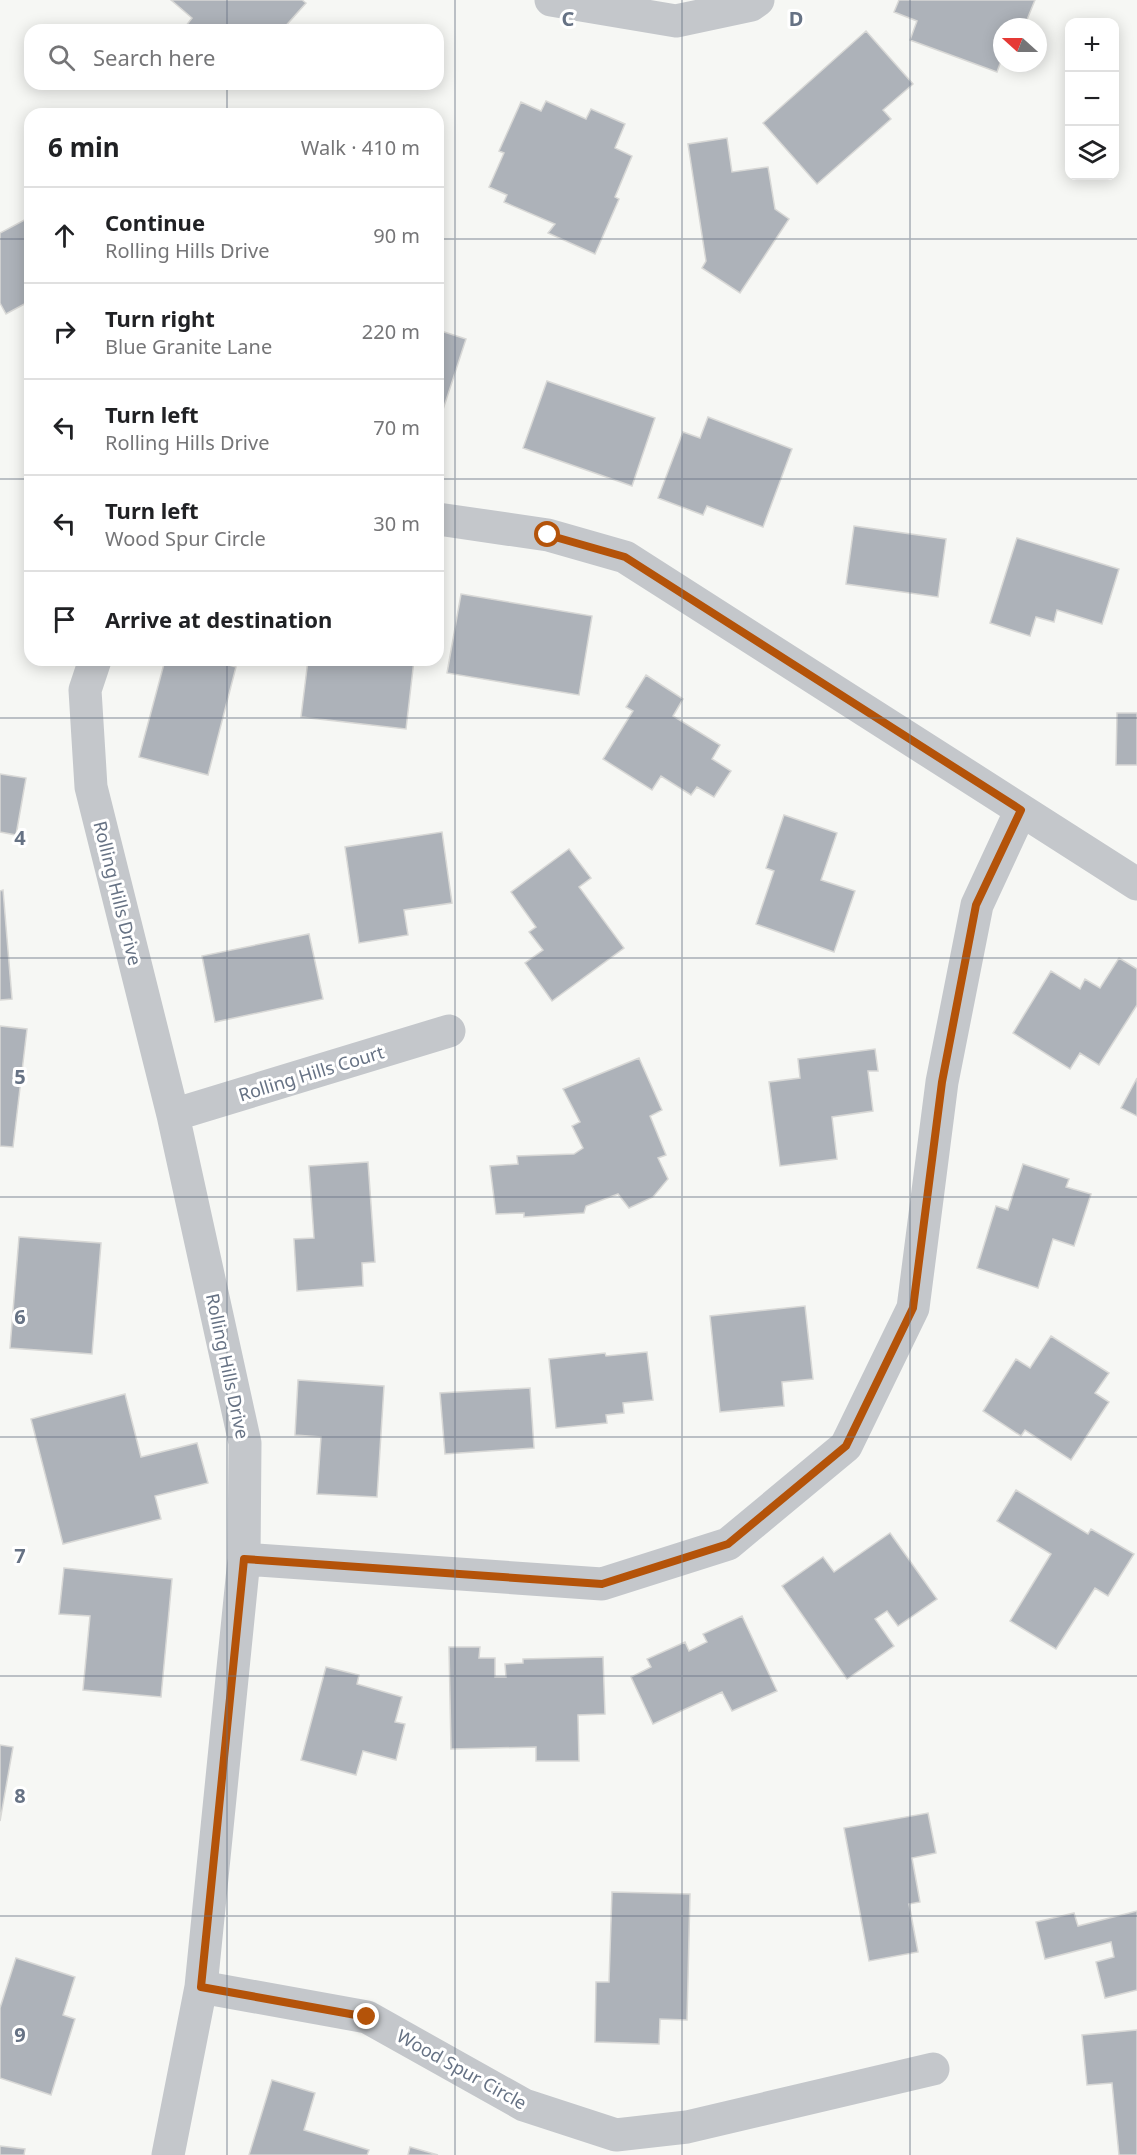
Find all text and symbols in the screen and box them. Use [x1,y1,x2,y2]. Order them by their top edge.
text: C [562,5,575,32]
text: D [789,5,803,32]
north arrow [993,18,1047,72]
map controls [1065,18,1119,180]
button: + [1065,18,1119,72]
search box [24,24,444,90]
icon: search [45,41,78,74]
text: Search here [93,42,215,72]
button: − [1065,72,1119,126]
button: layers [1065,126,1119,180]
text: 6 min [48,129,120,165]
text: Walk · 410 m [301,134,420,161]
text: Continue [105,207,205,237]
icon: ahead [48,219,81,252]
text: 90 m [373,222,420,249]
text: Rolling Hills Drive [105,237,269,264]
text: Turn right [105,303,215,333]
icon: right [48,315,81,348]
text: 220 m [362,318,420,345]
text: Blue Granite Lane [105,333,272,360]
text: Turn left [105,399,199,429]
icon: left [48,411,81,444]
text: 70 m [373,414,420,441]
text: Rolling Hills Drive [105,429,269,456]
text: Turn left [105,495,199,525]
icon: left [48,507,81,540]
text: 30 m [373,510,420,537]
route start [534,521,560,547]
text: Wood Spur Circle [105,525,266,552]
icon: arrive [48,603,81,636]
text: Arrive at destination [105,604,332,634]
street label: Rolling Hills Drive [88,818,148,968]
text: 4 [14,824,26,851]
street label: Rolling Hills Court [235,1039,387,1107]
text: 5 [14,1063,26,1090]
street label: Rolling Hills Drive [201,1291,255,1441]
text: 6 [14,1303,26,1330]
text: 7 [14,1542,26,1569]
text: 8 [14,1782,26,1809]
route end [353,2003,379,2029]
text: 9 [14,2021,26,2048]
street label: Wood Spur Circle [393,2023,531,2115]

